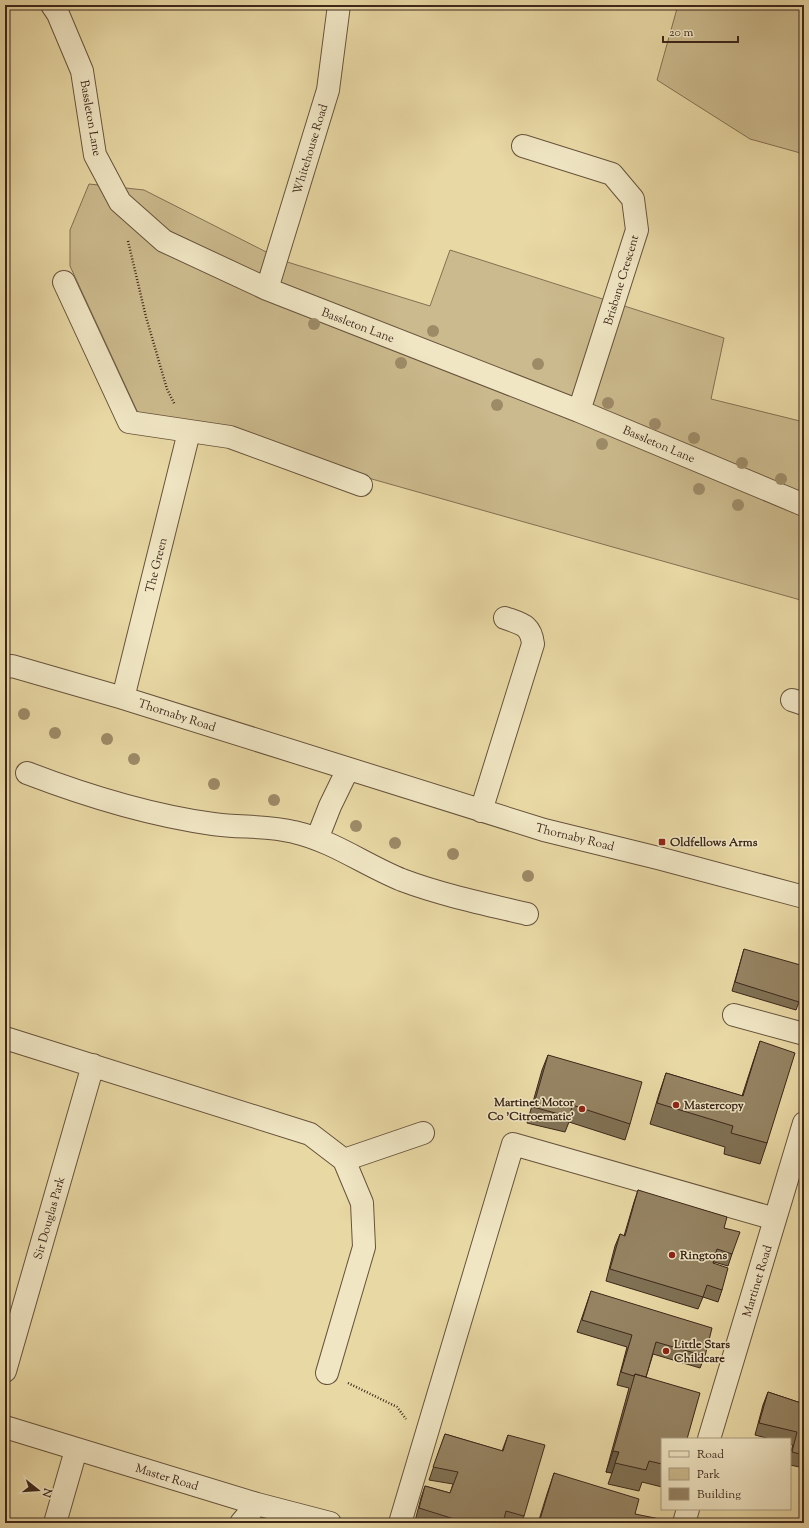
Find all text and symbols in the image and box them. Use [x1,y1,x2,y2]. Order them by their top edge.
scale bar [663,18,738,44]
text: 20 m [669,24,694,42]
street label: Bassleton Lane [74,79,106,158]
street label: Whitehouse Road [289,102,333,197]
street label: Brisbane Crescent [600,233,644,328]
street label: Bassleton Lane [319,304,397,348]
street label: Bassleton Lane [620,422,698,468]
street label: The Green [141,536,172,595]
street label: Thornaby Road [136,695,218,737]
street label: Thornaby Road [533,819,616,857]
place label: Oldfellows Arms [670,834,758,852]
marker: Oldfellows Arms [657,837,667,847]
place label: Martinet Motor Co 'Citroematic' [488,1094,574,1126]
place label: Mastercopy [683,1097,744,1115]
marker: Mastercopy [671,1100,681,1110]
marker: Martinet Motor Co 'Citroematic' [577,1104,587,1114]
street label: Sir Douglas Park [30,1174,71,1262]
street label: Martinet Road [738,1243,778,1320]
place label: Ringtons [679,1247,728,1265]
marker: Ringtons [667,1250,677,1260]
place label: Little Stars Childcare [673,1336,730,1368]
marker: Little Stars Childcare [661,1346,671,1356]
legend [661,1438,791,1510]
text: Road [697,1446,724,1464]
street label: Master Road [133,1460,201,1496]
text: Park [697,1466,720,1484]
north arrow [18,1470,58,1510]
text: N [38,1485,56,1499]
text: Building [697,1486,741,1504]

